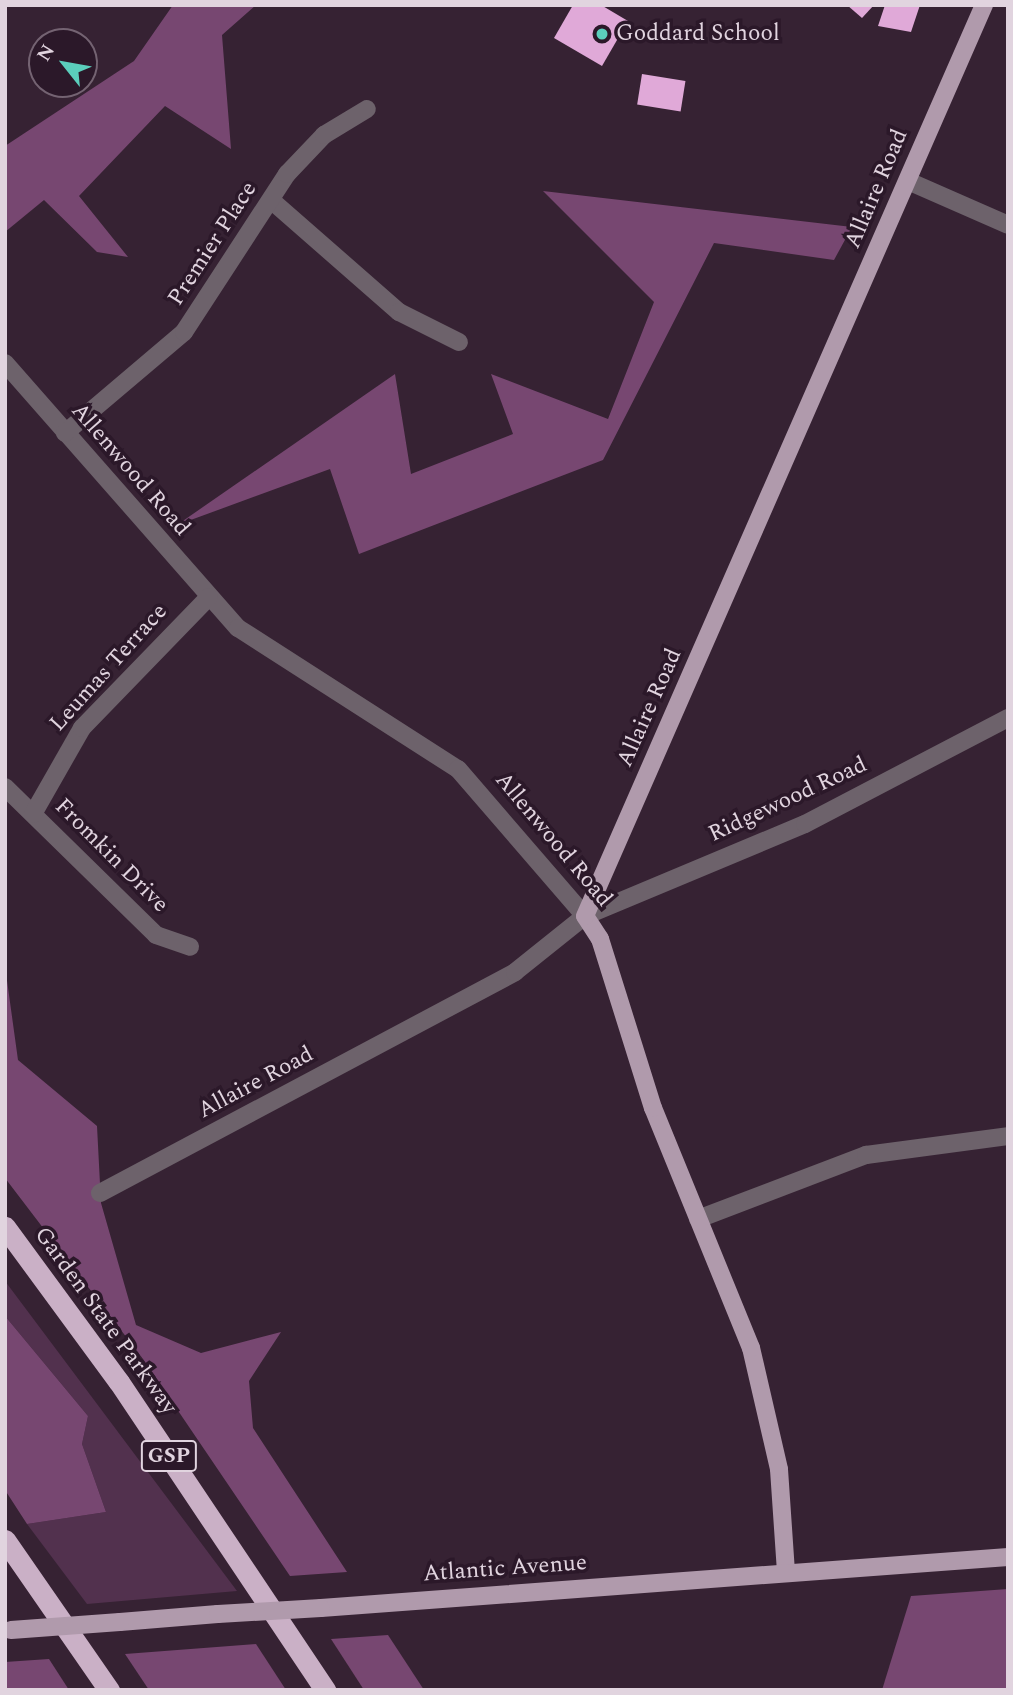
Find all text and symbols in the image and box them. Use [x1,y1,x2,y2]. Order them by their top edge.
place label: Goddard School [616,20,780,48]
marker: Goddard School [594,26,610,42]
north arrow [28,28,98,98]
text: N [30,39,63,67]
street label: Allaire Road [840,125,914,253]
street label: Premier Place [163,177,263,311]
street label: Allenwood Road [65,398,195,542]
street label: Leumas Terrace [44,598,174,738]
street label: Allaire Road [612,644,688,772]
street label: Ridgewood Road [704,751,872,849]
street label: Allenwood Road [489,767,617,913]
street label: Fromkin Drive [48,793,174,919]
street label: Allaire Road [194,1041,318,1125]
street label: Garden State Parkway [28,1222,182,1420]
road number: GSP [139,1438,199,1474]
street label: Atlantic Avenue [422,1550,588,1588]

